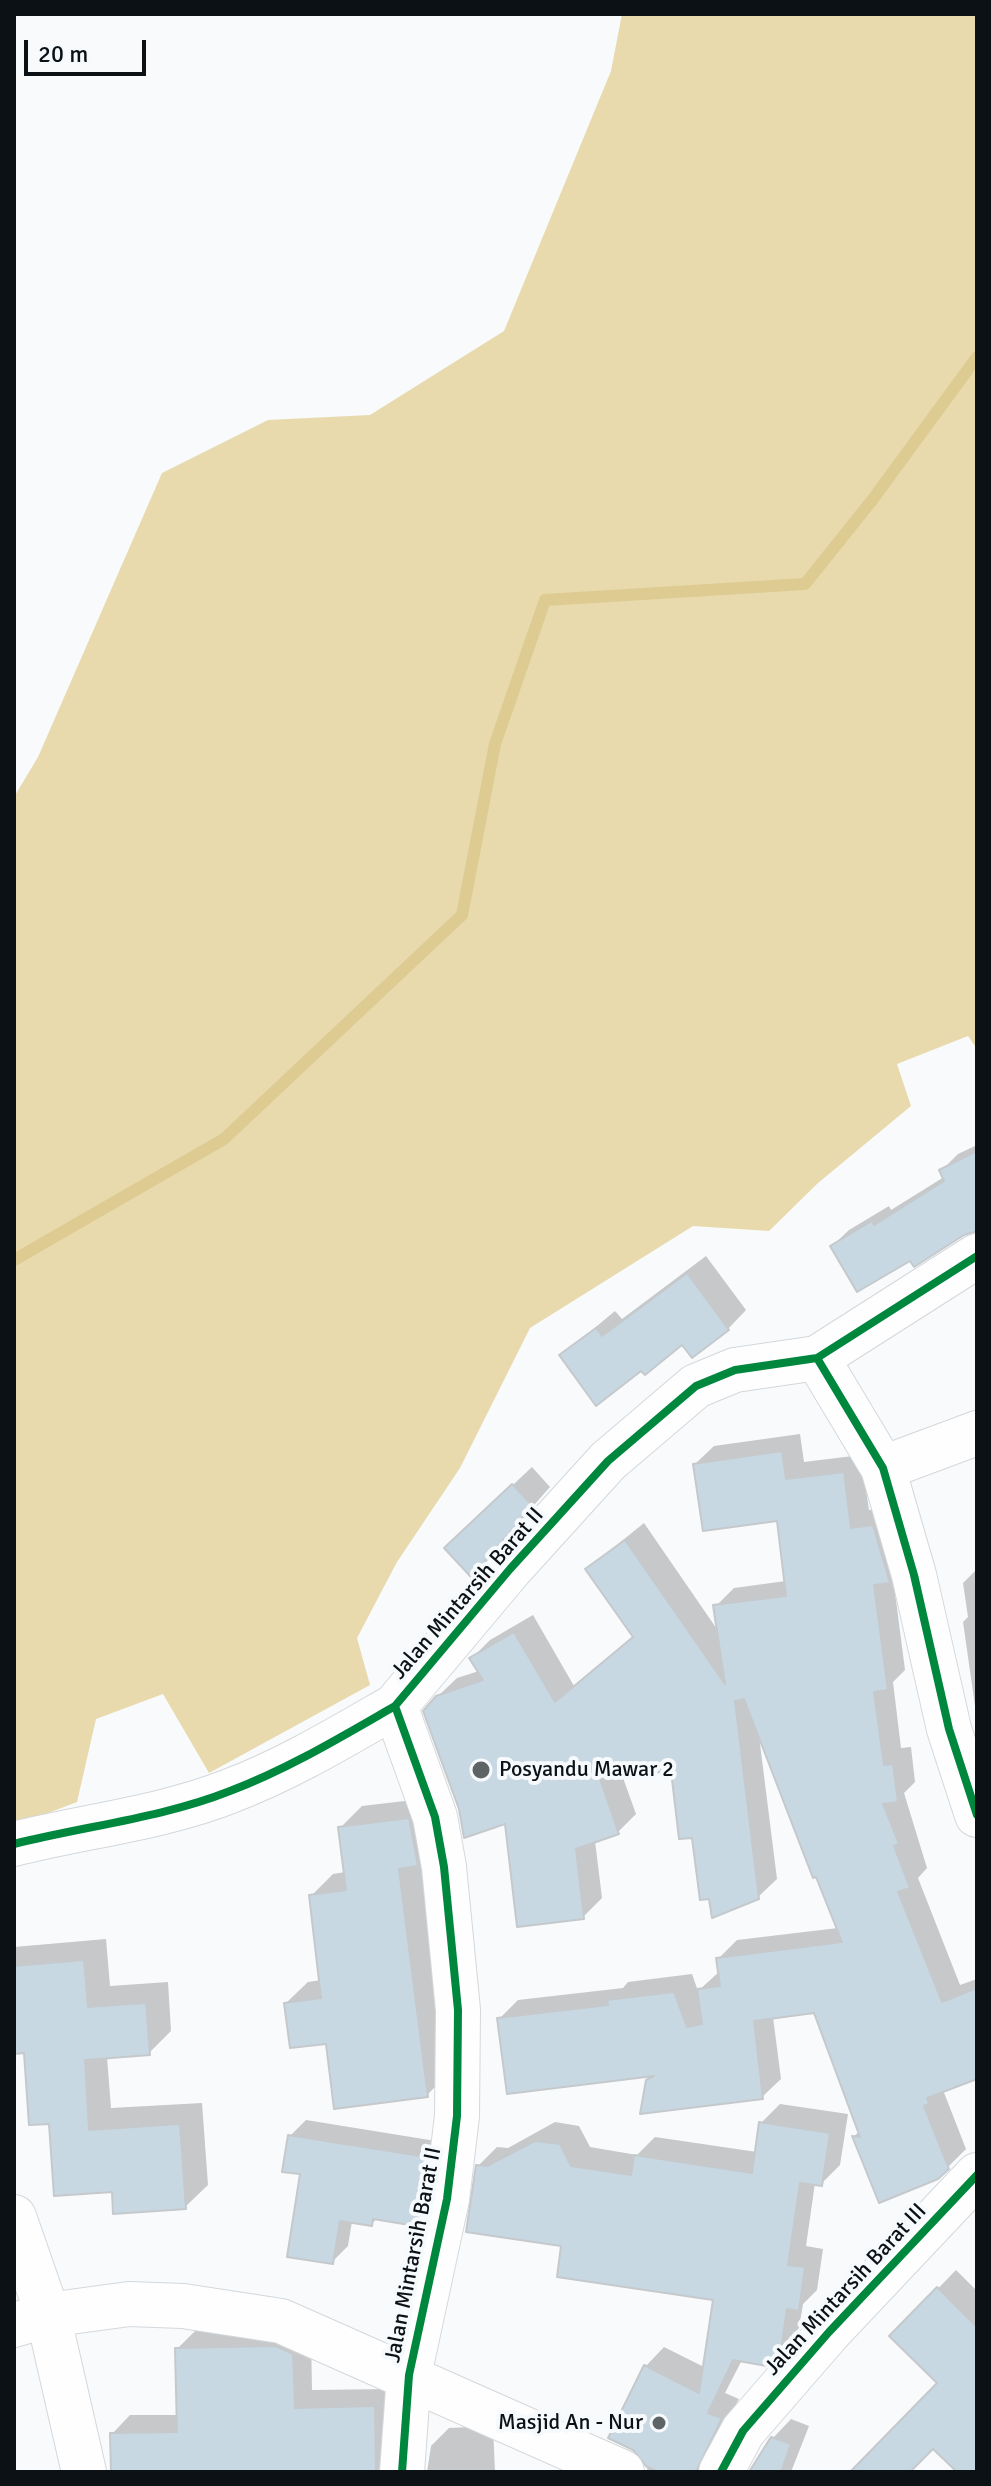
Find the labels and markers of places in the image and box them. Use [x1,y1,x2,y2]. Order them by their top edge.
place label: Posyandu Mawar 2 [499,1757,674,1783]
marker: Posyandu Mawar 2 [470,1759,492,1781]
place label: Masjid An - Nur [498,2410,643,2436]
marker: Masjid An - Nur [650,2414,668,2432]

